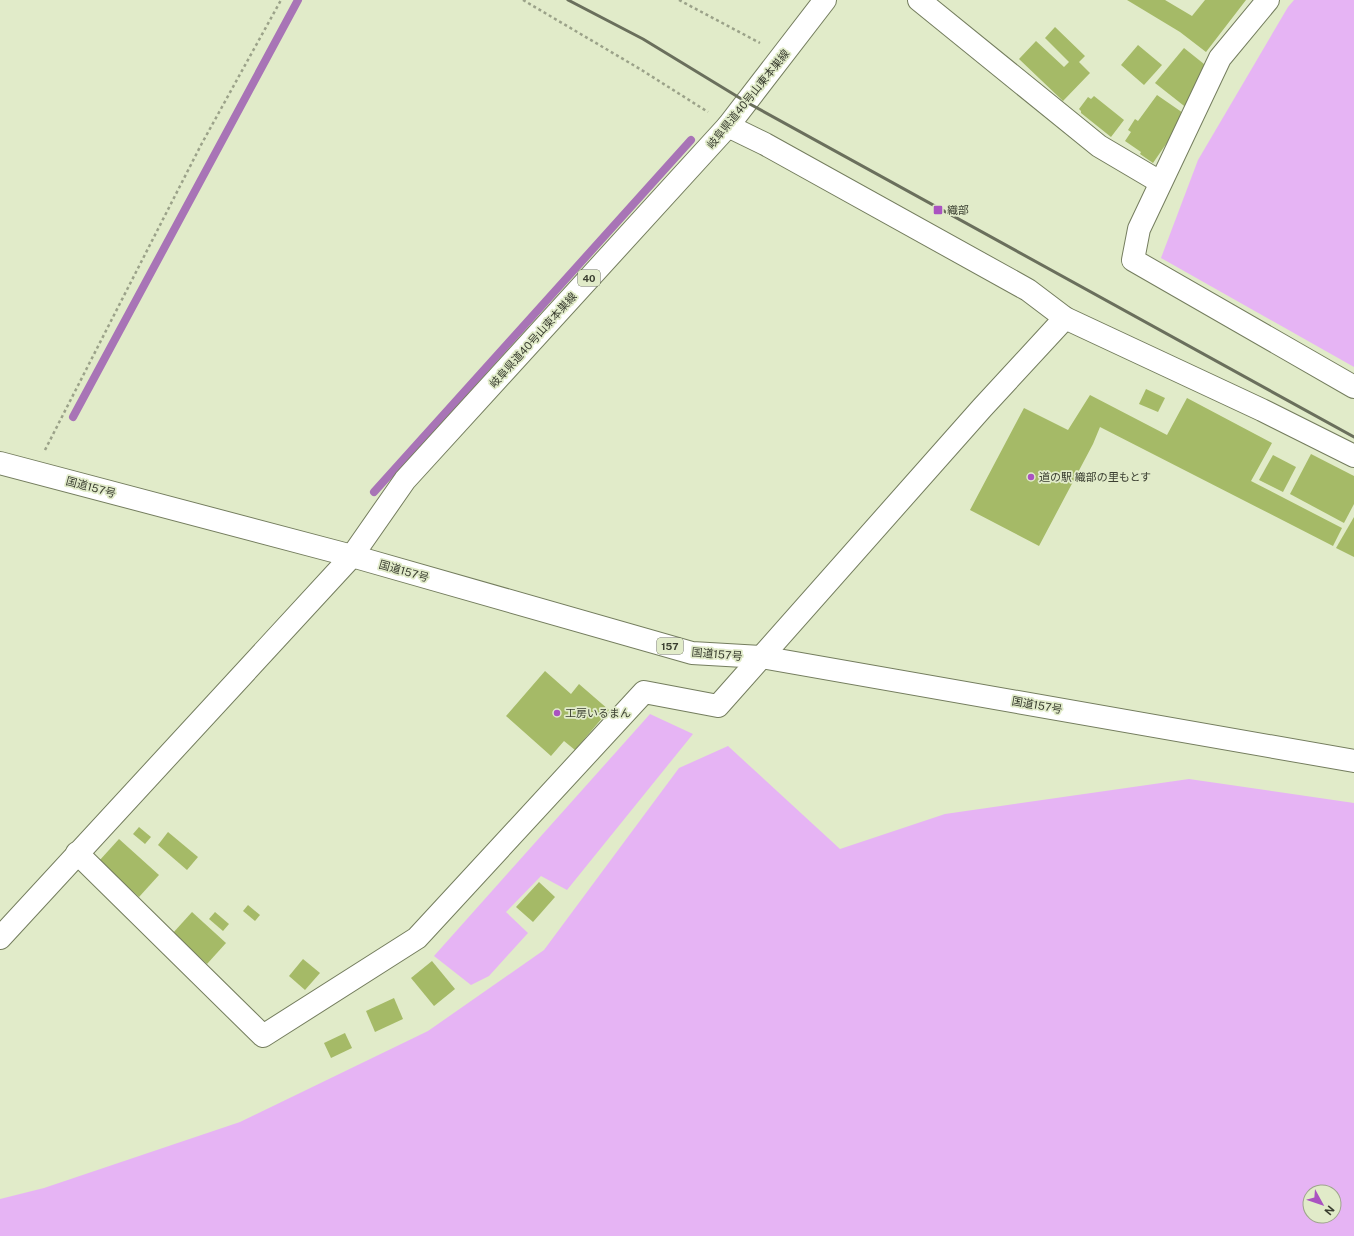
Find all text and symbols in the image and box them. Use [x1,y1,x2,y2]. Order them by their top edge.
street label: 岐阜県道40号山東本巣線 [704,47,792,151]
marker: 織部 [932,204,944,216]
place label: 織部 [947,204,969,216]
road number: 40 [578,270,600,286]
street label: 岐阜県道40号山東本巣線 [487,290,579,390]
place label: 道の駅 織部の里もとす [1039,471,1151,483]
marker: 道の駅 織部の里もとす [1026,472,1036,482]
street label: 国道157号 [65,475,117,499]
street label: 国道157号 [378,558,430,584]
road number: 157 [657,638,683,654]
street label: 国道157号 [691,646,743,662]
street label: 国道157号 [1011,695,1063,715]
place label: 工房いるまん [565,707,631,719]
marker: 工房いるまん [552,708,562,718]
north arrow [1302,1184,1342,1224]
text: N [1322,1203,1337,1218]

